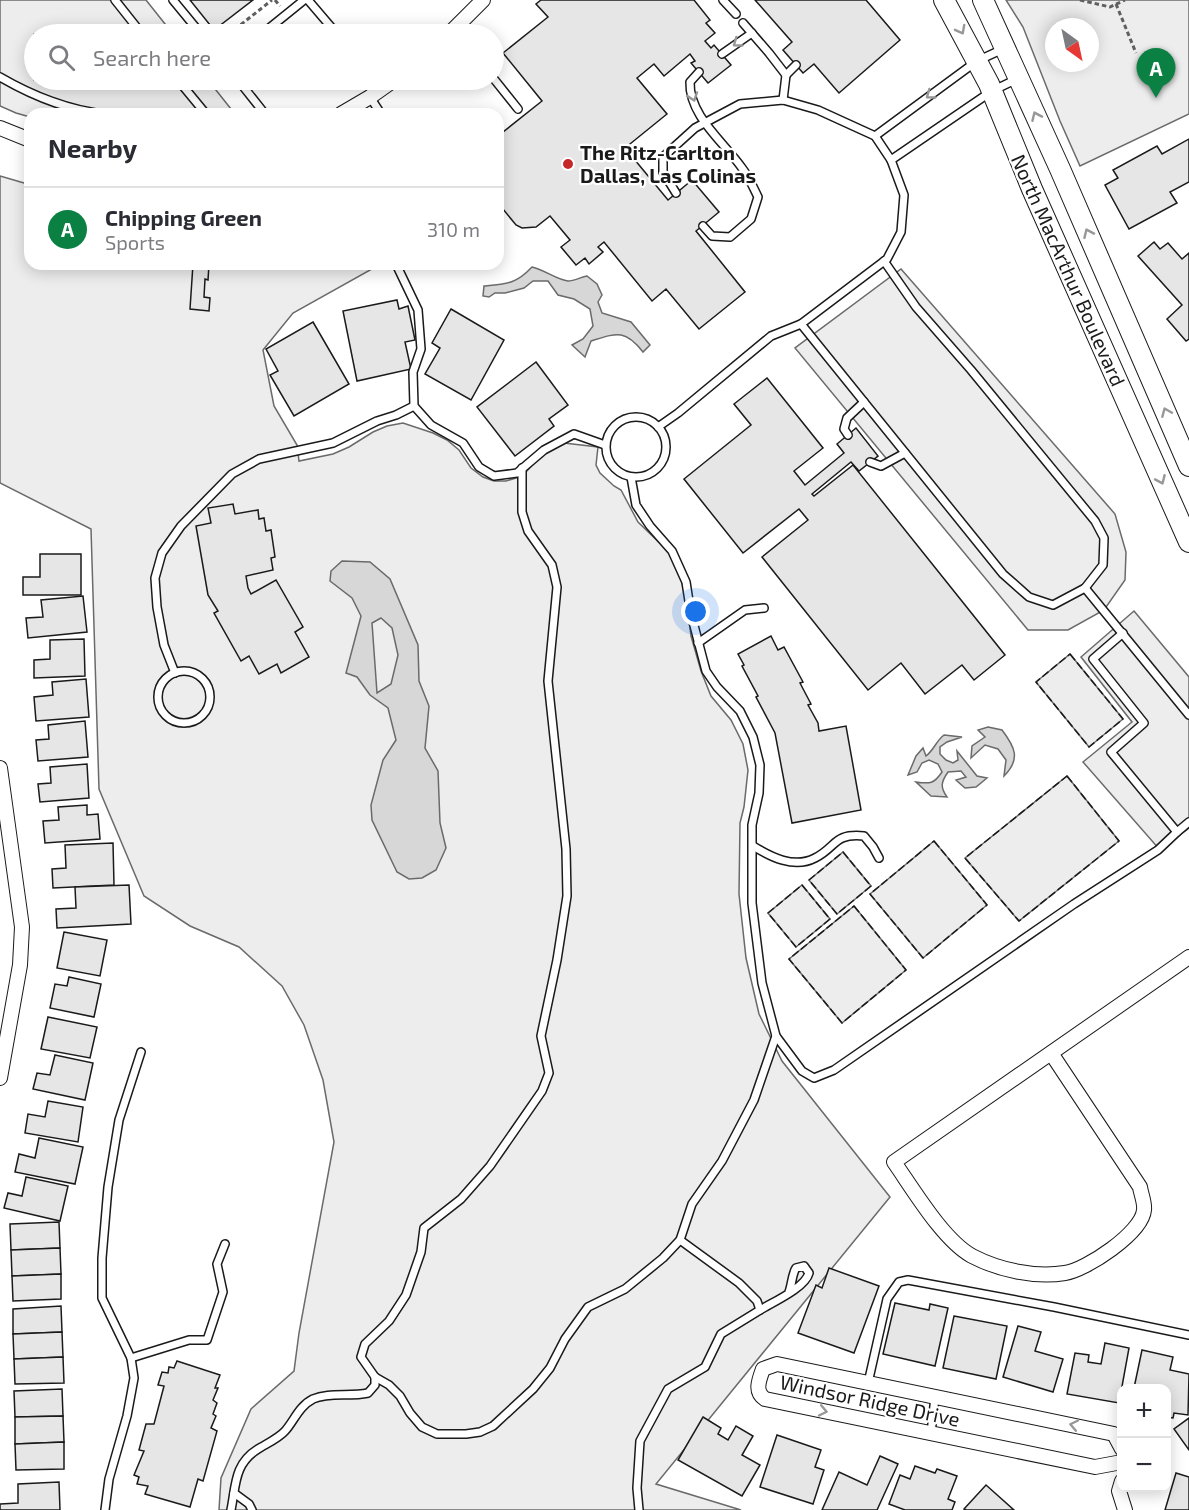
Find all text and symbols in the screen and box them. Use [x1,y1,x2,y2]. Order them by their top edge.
north arrow [1045,18,1099,72]
search box [24,24,504,90]
one-way arrow [953,24,965,35]
one-way arrow [733,36,744,47]
icon: search [45,41,78,74]
text: Search here [93,44,211,70]
pin: A [1136,48,1176,98]
one-way arrow [925,88,936,99]
one-way arrow [685,91,698,101]
one-way arrow [1032,112,1044,123]
text: Nearby [48,132,137,163]
place label: The Ritz-Carlton Dallas, Las Colinas [580,140,756,187]
street label: North MacArthur Boulevard [1007,150,1131,390]
marker: The Ritz-Carlton Dallas, Las Colinas [561,157,575,171]
text: Chipping Green [105,204,262,230]
text: A [61,217,74,241]
text: 310 m [427,217,480,241]
one-way arrow [1083,229,1095,240]
text: Sports [105,230,165,254]
one-way arrow [1161,408,1173,419]
one-way arrow [1154,473,1166,484]
your location [681,597,710,626]
street label: Windsor Ridge Drive [778,1369,962,1431]
map controls [1117,1384,1171,1492]
button: + [1117,1384,1171,1438]
one-way arrow [817,1403,827,1416]
one-way arrow [1069,1419,1079,1432]
button: − [1117,1438,1171,1492]

